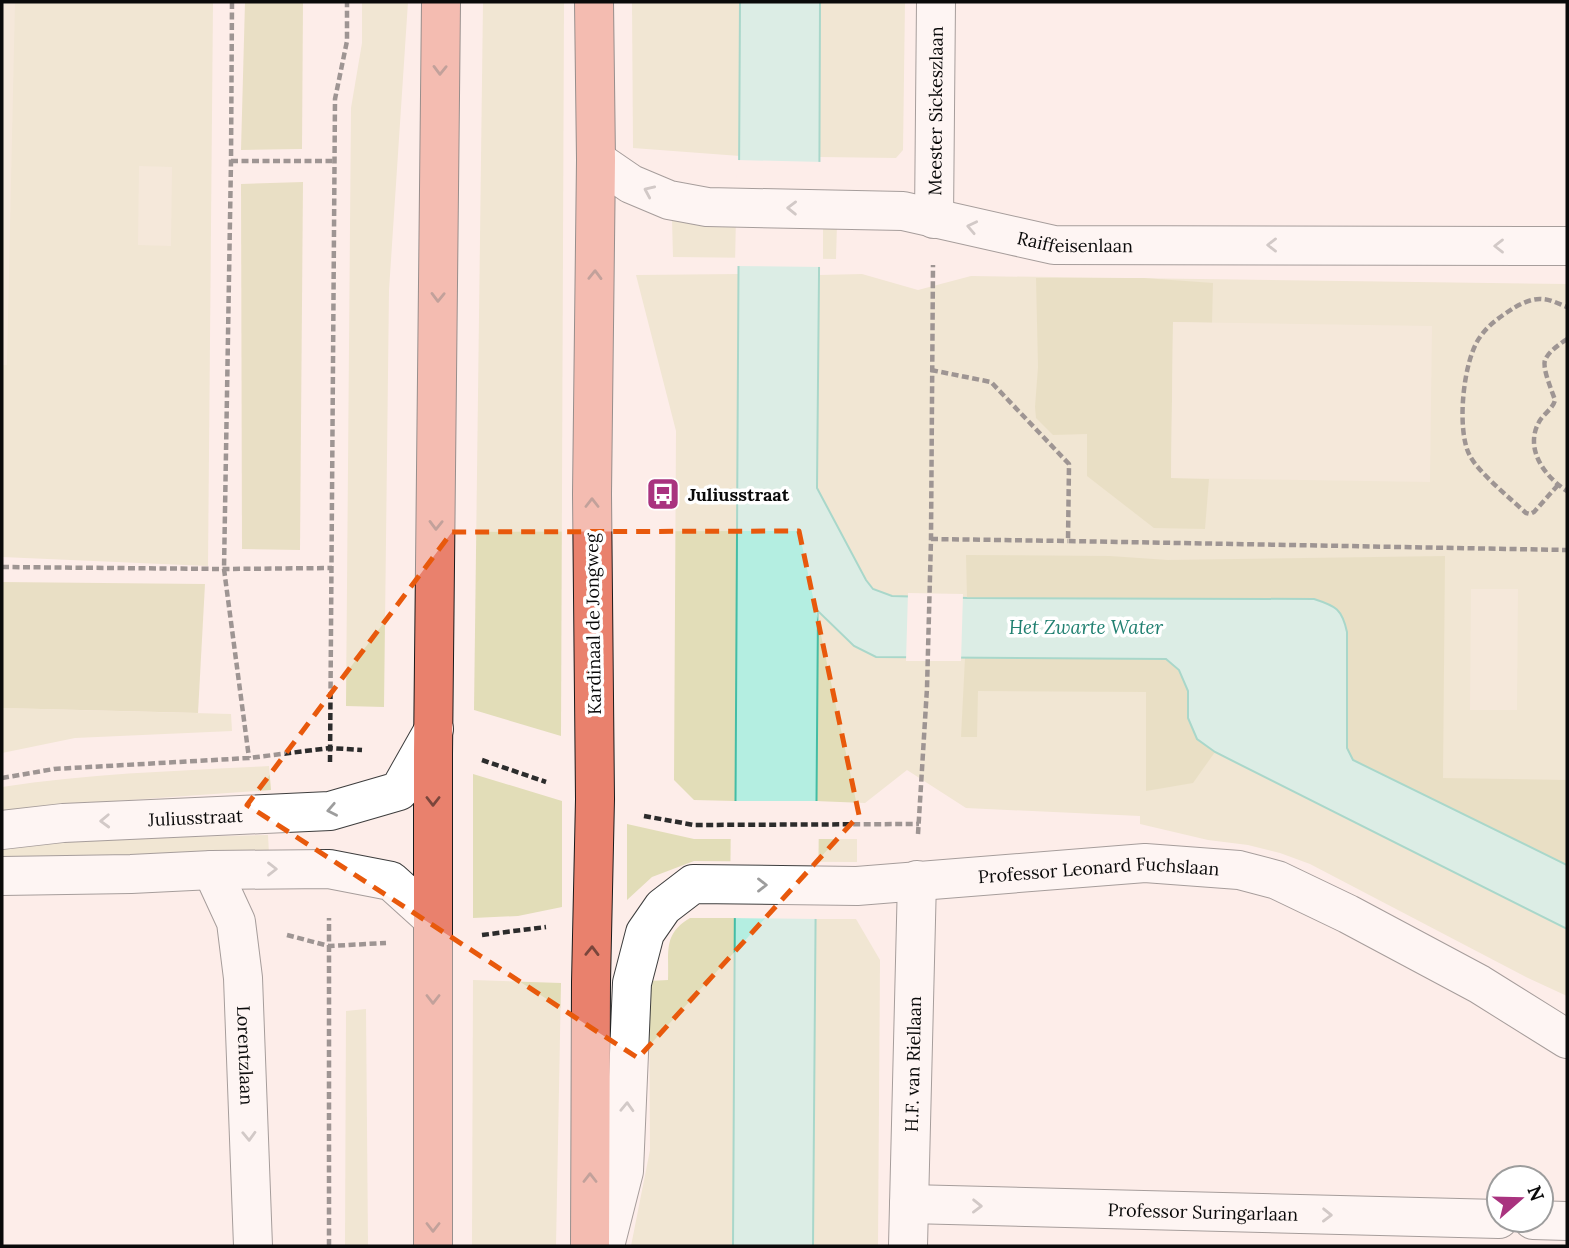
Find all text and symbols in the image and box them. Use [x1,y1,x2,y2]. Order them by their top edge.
street label: Meester Sickeszlaan [923,26,947,196]
one-way arrow [433,65,448,76]
one-way arrow [643,185,656,199]
one-way arrow [787,201,798,216]
one-way arrow [966,221,978,236]
street label: Raiffeisenlaan [1015,226,1133,257]
one-way arrow [1266,237,1276,253]
one-way arrow [1493,238,1504,254]
one-way arrow [587,269,603,280]
one-way arrow [430,293,446,303]
bus stop icon: Juliusstraat [644,475,682,513]
place label: Juliusstraat [688,483,790,506]
one-way arrow [584,497,600,507]
one-way arrow [428,520,444,531]
street label: Kardinaal de Jongweg [580,532,606,715]
water label: Het Zwarte Water [1009,615,1164,639]
one-way arrow [425,797,441,807]
one-way arrow [326,801,338,816]
street label: Juliusstraat [147,803,243,831]
one-way arrow [99,814,110,829]
street label: Professor Leonard Fuchslaan [977,851,1220,888]
one-way arrow [267,861,278,877]
one-way arrow [757,877,767,893]
one-way arrow [584,945,600,955]
one-way arrow [425,995,441,1005]
street label: H.F. van Riellaan [899,996,926,1132]
street label: Lorentzlaan [233,1005,259,1106]
one-way arrow [620,1101,635,1112]
one-way arrow [241,1131,256,1142]
north arrow [1485,1164,1555,1234]
one-way arrow [582,1172,598,1183]
text: N [1522,1182,1550,1204]
one-way arrow [971,1198,982,1213]
street label: Professor Suringarlaan [1107,1198,1299,1225]
one-way arrow [1321,1207,1332,1222]
one-way arrow [425,1222,441,1233]

